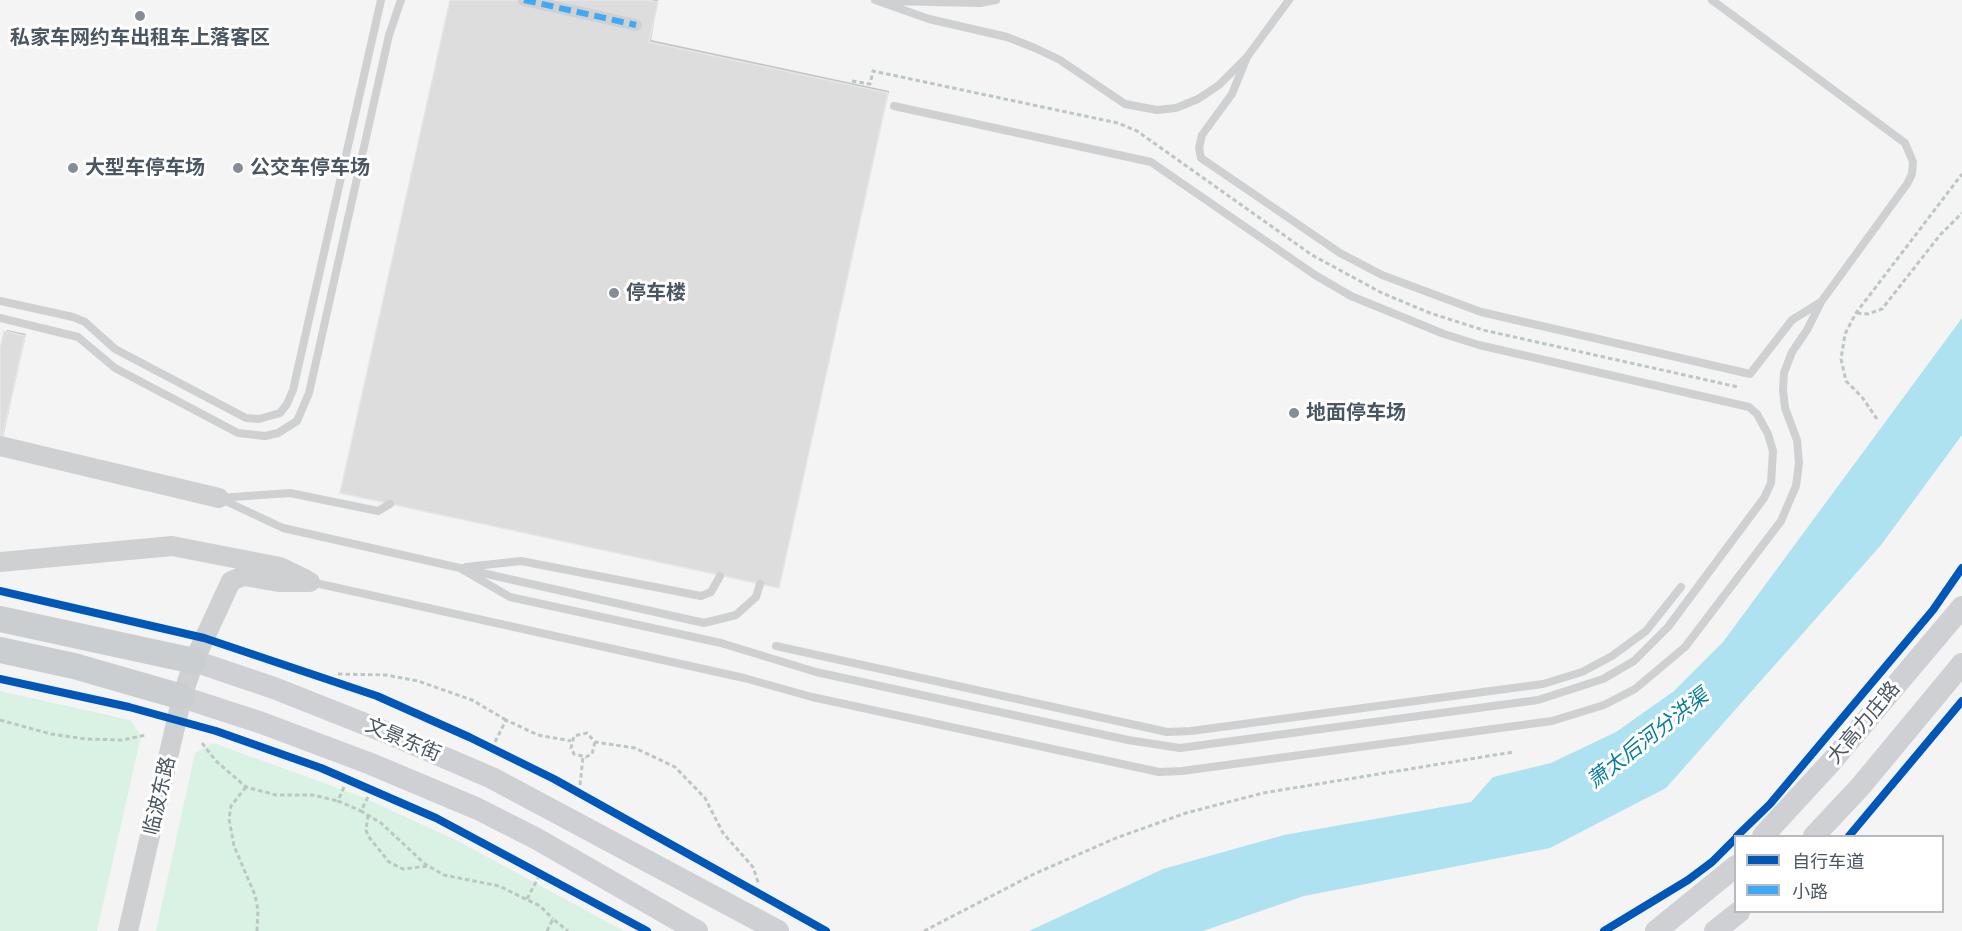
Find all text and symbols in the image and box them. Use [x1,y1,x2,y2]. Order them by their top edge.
marker: 私家车网约车出租车上落客区 [133,9,147,23]
place label: 私家车网约车出租车上落客区 [10,26,270,50]
place label: 大型车停车场 [85,156,205,180]
place label: 公交车停车场 [250,156,370,180]
marker: 大型车停车场 [66,161,80,175]
marker: 公交车停车场 [231,161,245,175]
place label: 停车楼 [626,281,686,305]
marker: 停车楼 [607,286,621,300]
place label: 地面停车场 [1306,401,1406,425]
marker: 地面停车场 [1287,406,1301,420]
street label: 大高力庄路 [1823,677,1905,769]
water label: 萧太后河分洪渠 [1582,684,1714,794]
street label: 文景东街 [361,713,445,767]
street label: 临波东路 [139,754,181,838]
legend [1734,835,1944,913]
text: 自行车道 [1792,851,1864,873]
text: 小路 [1792,881,1828,903]

